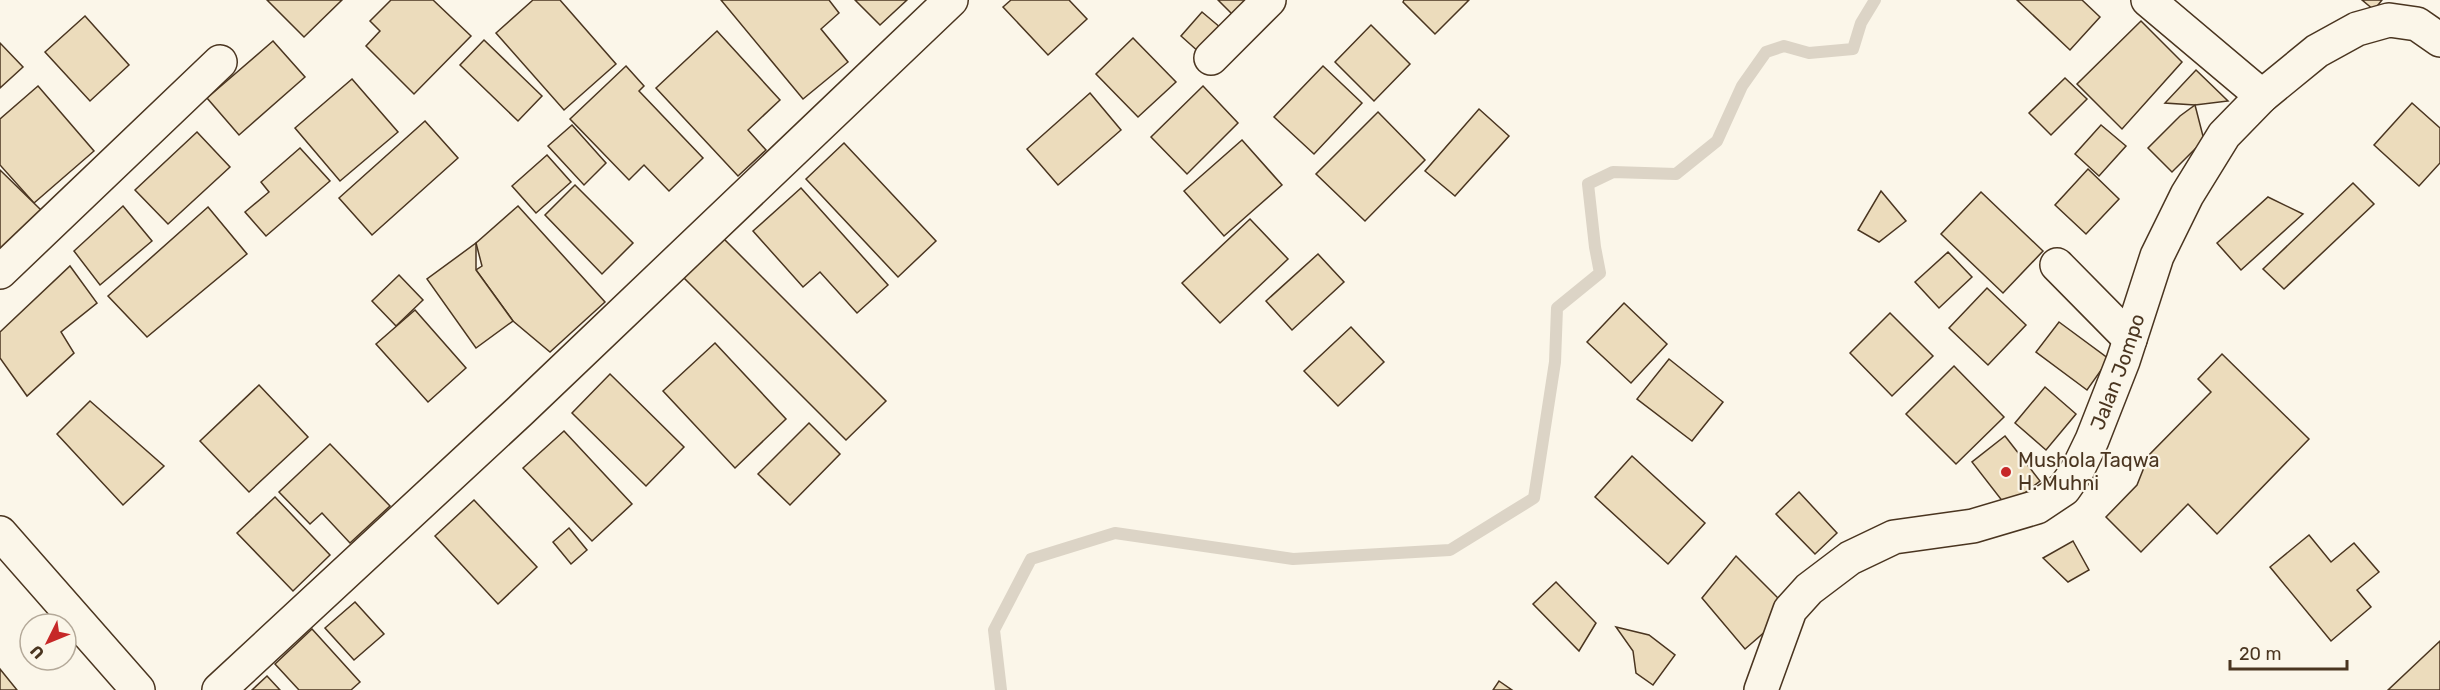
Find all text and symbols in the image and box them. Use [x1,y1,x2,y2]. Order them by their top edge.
street label: Jalan Jompo [2085,311,2150,433]
place label: Mushola Taqwa H. Muhni [2018,448,2160,495]
marker: Mushola Taqwa H. Muhni [1999,465,2013,479]
north arrow [18,612,78,672]
scale bar [2230,633,2347,671]
text: U [26,641,48,663]
text: 20 m [2239,643,2281,665]

